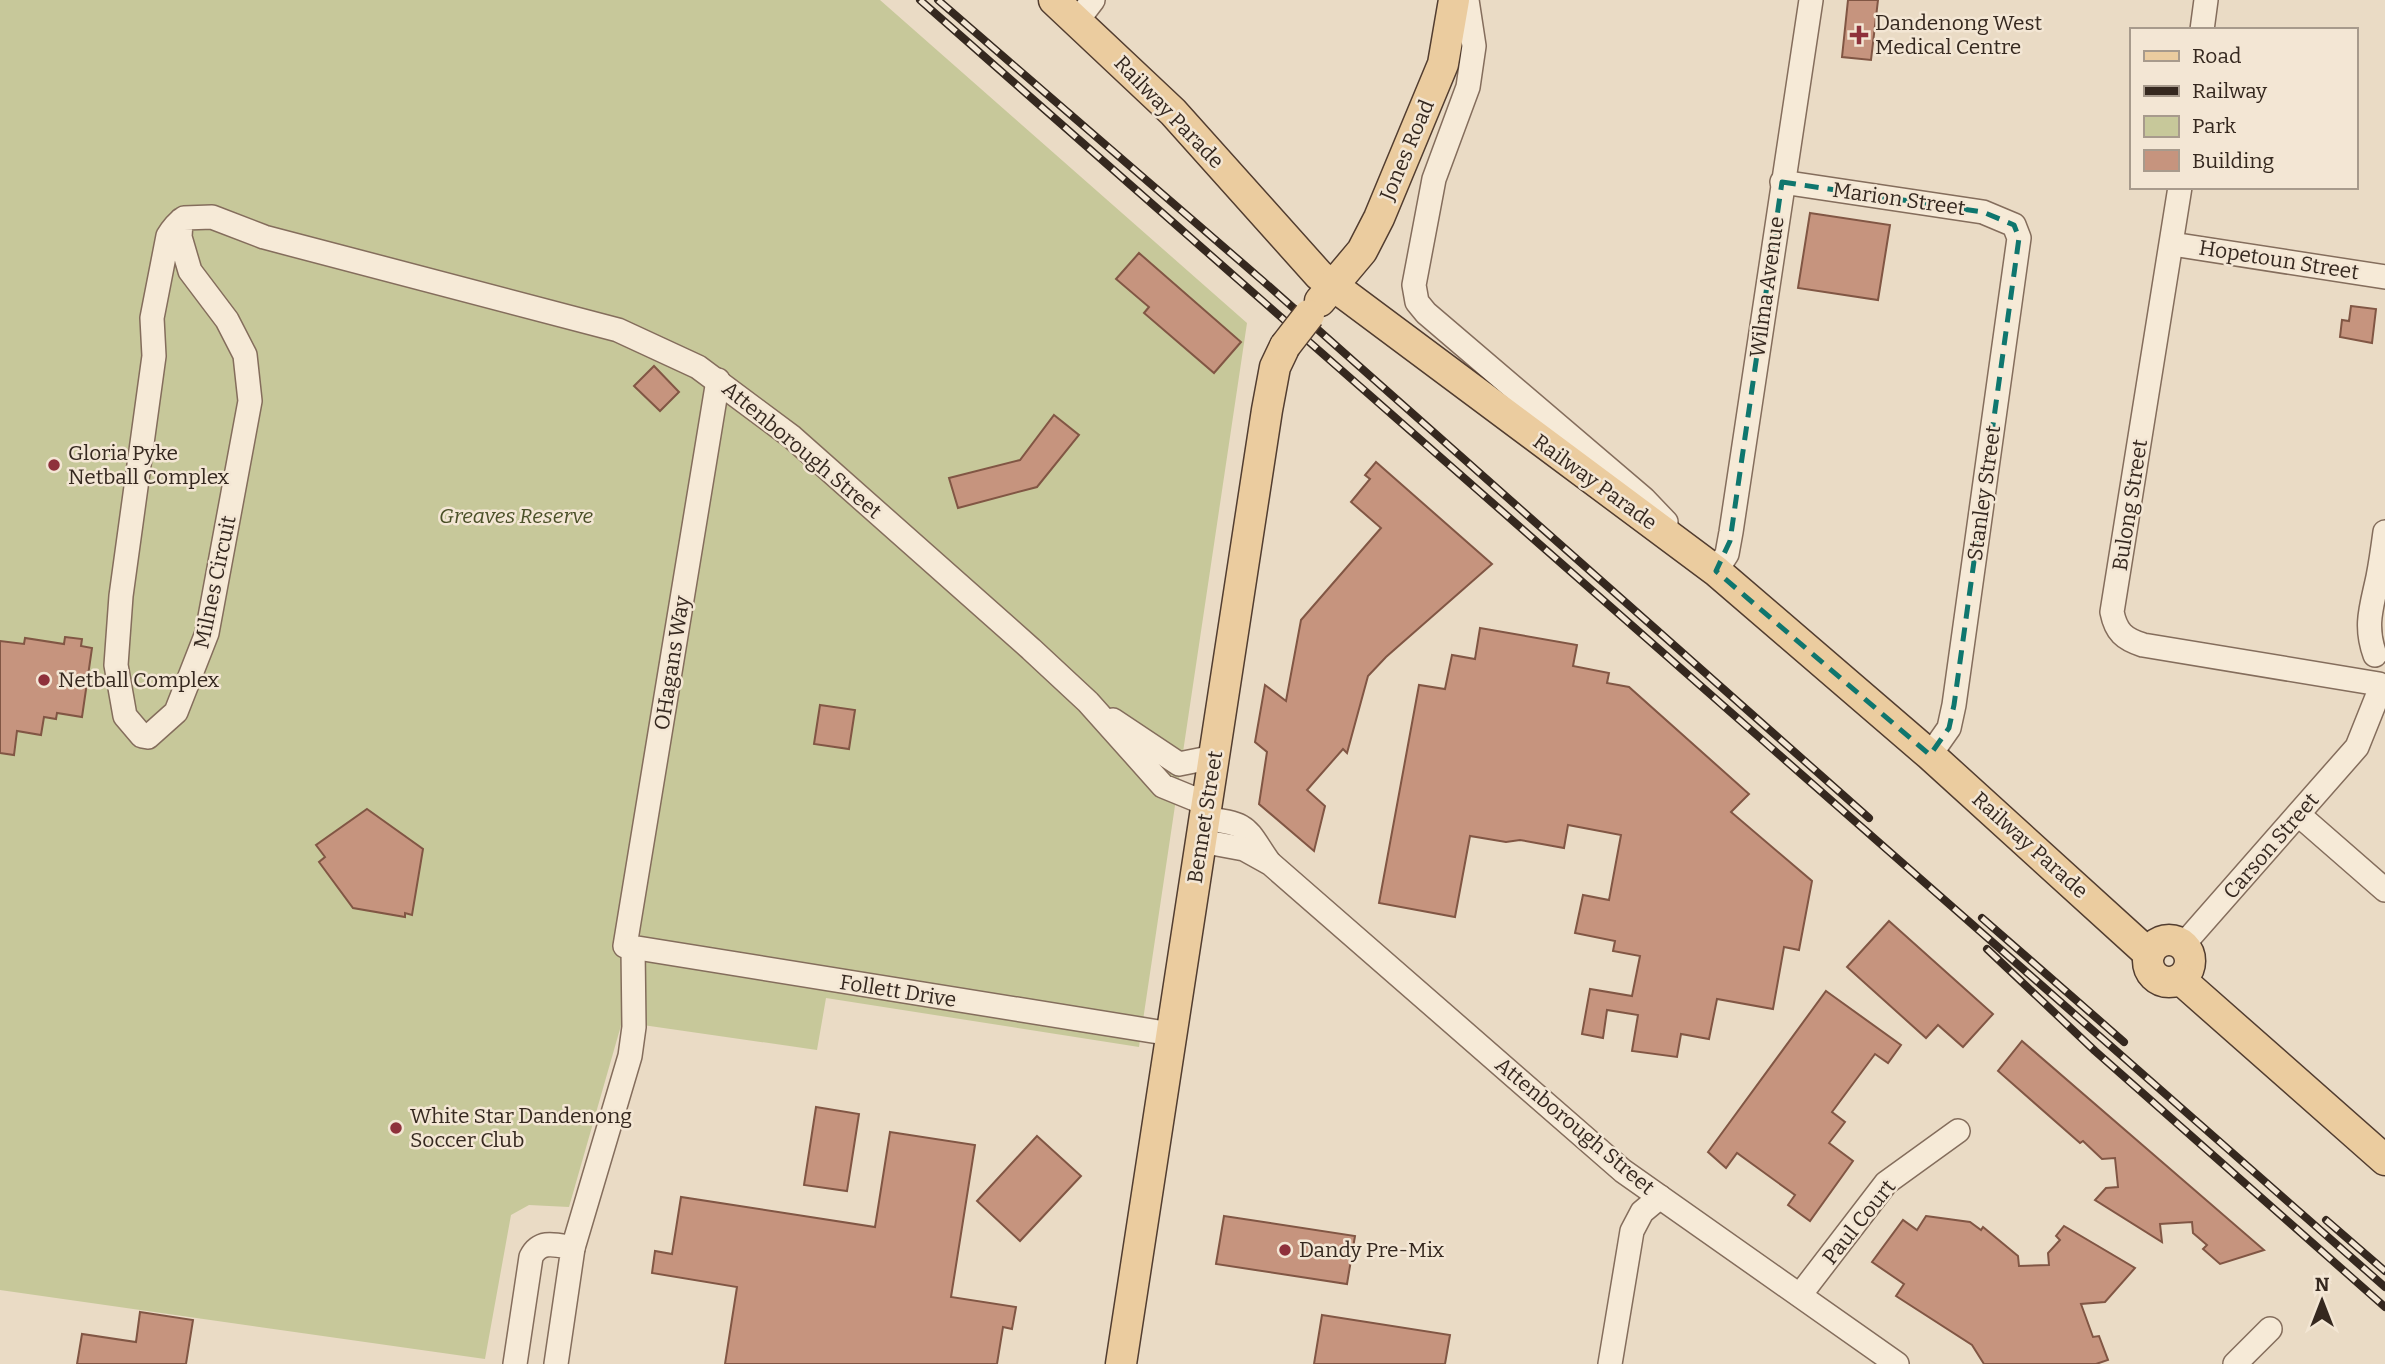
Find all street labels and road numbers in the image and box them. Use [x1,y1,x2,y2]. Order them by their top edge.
street label: Railway Parade [1109,50,1229,174]
street label: Jones Road [1374,96,1440,205]
street label: Marion Street [1831,177,1968,221]
street label: Wilma Avenue [1744,215,1790,359]
street label: Hopetoun Street [2197,235,2361,286]
street label: Attenborough Street [717,376,887,525]
street label: Stanley Street [1962,423,2006,562]
street label: Railway Parade [1528,428,1662,536]
street label: Bulong Street [2107,437,2153,573]
street label: Milnes Circuit [188,513,242,651]
street label: OHagans Way [649,593,696,732]
street label: Bennet Street [1182,748,1228,885]
street label: Railway Parade [1967,786,2093,904]
street label: Carson Street [2218,787,2325,905]
street label: Follett Drive [838,969,958,1013]
street label: Attenborough Street [1490,1052,1660,1201]
street label: Paul Court [1817,1174,1901,1270]

